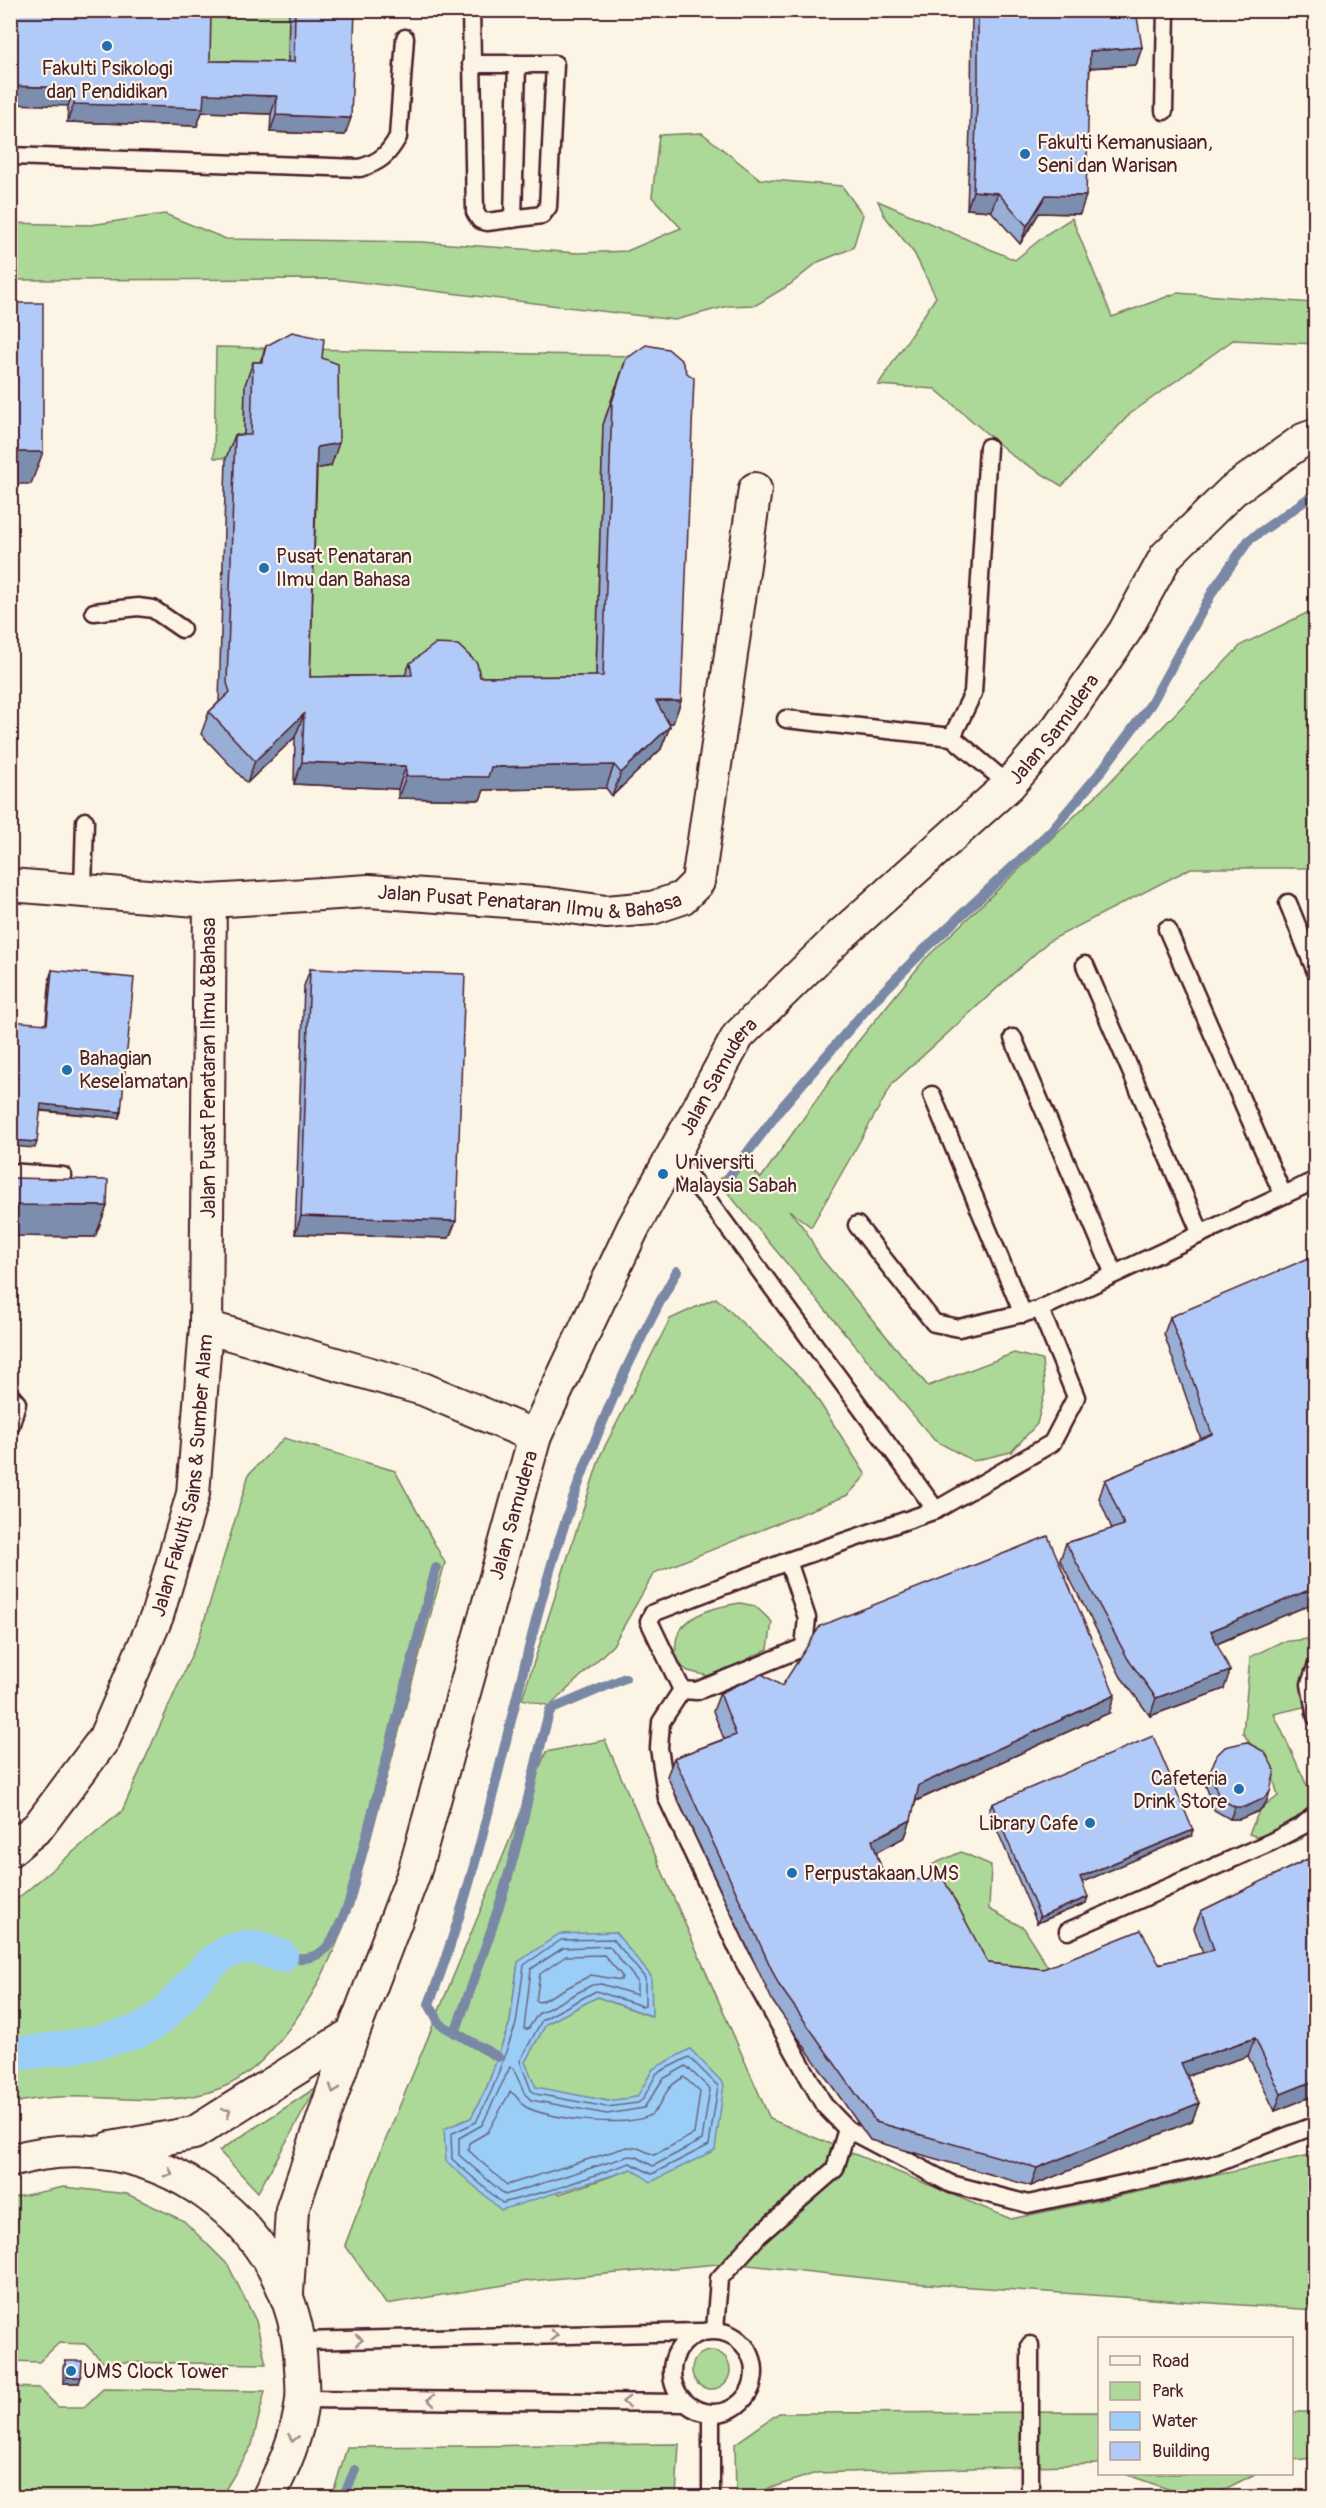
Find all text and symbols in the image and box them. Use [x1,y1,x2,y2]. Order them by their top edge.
marker: Fakulti Psikologi dan Pendidikan [100,39,114,53]
place label: Fakulti Psikologi dan Pendidikan [42,56,173,104]
place label: Fakulti Kemanusiaan, Seni dan Warisan [1037,130,1213,178]
marker: Fakulti Kemanusiaan, Seni dan Warisan [1018,147,1032,161]
place label: Pusat Penataran Ilmu dan Bahasa [276,544,412,592]
marker: Pusat Penataran Ilmu dan Bahasa [257,561,271,575]
street label: Jalan Samudera [1003,669,1104,790]
street label: Jalan Pusat Penataran Ilmu & Bahasa [377,880,685,925]
street label: Jalan Pusat Penataran Ilmu &Bahasa [196,917,221,1219]
street label: Jalan Samudera [674,1012,763,1140]
place label: Bahagian Keselamatan [79,1046,188,1094]
marker: Bahagian Keselamatan [60,1063,74,1077]
place label: Universiti Malaysia Sabah [675,1150,797,1198]
marker: Universiti Malaysia Sabah [656,1167,670,1181]
street label: Jalan Fakulti Sains & Sumber Alam [145,1333,218,1620]
street label: Jalan Samudera [484,1448,543,1583]
place label: Cafeteria Drink Store [1133,1766,1227,1814]
marker: Cafeteria Drink Store [1232,1782,1246,1796]
place label: Library Cafe [978,1811,1078,1836]
marker: Library Cafe [1083,1816,1097,1830]
place label: Perpustakaan UMS [804,1861,959,1886]
marker: Perpustakaan UMS [785,1866,799,1880]
one-way arrow [328,2083,341,2094]
one-way arrow [220,2108,231,2119]
one-way arrow [163,2166,173,2177]
one-way arrow [549,2329,558,2341]
one-way arrow [354,2333,363,2346]
legend [1098,2337,1293,2475]
text: Road [1152,2350,1189,2373]
place label: UMS Clock Tower [83,2359,229,2384]
marker: UMS Clock Tower [64,2364,78,2378]
text: Park [1152,2380,1184,2403]
one-way arrow [427,2394,436,2407]
one-way arrow [622,2396,631,2409]
text: Water [1152,2410,1198,2433]
one-way arrow [288,2433,301,2443]
text: Building [1152,2440,1210,2463]

